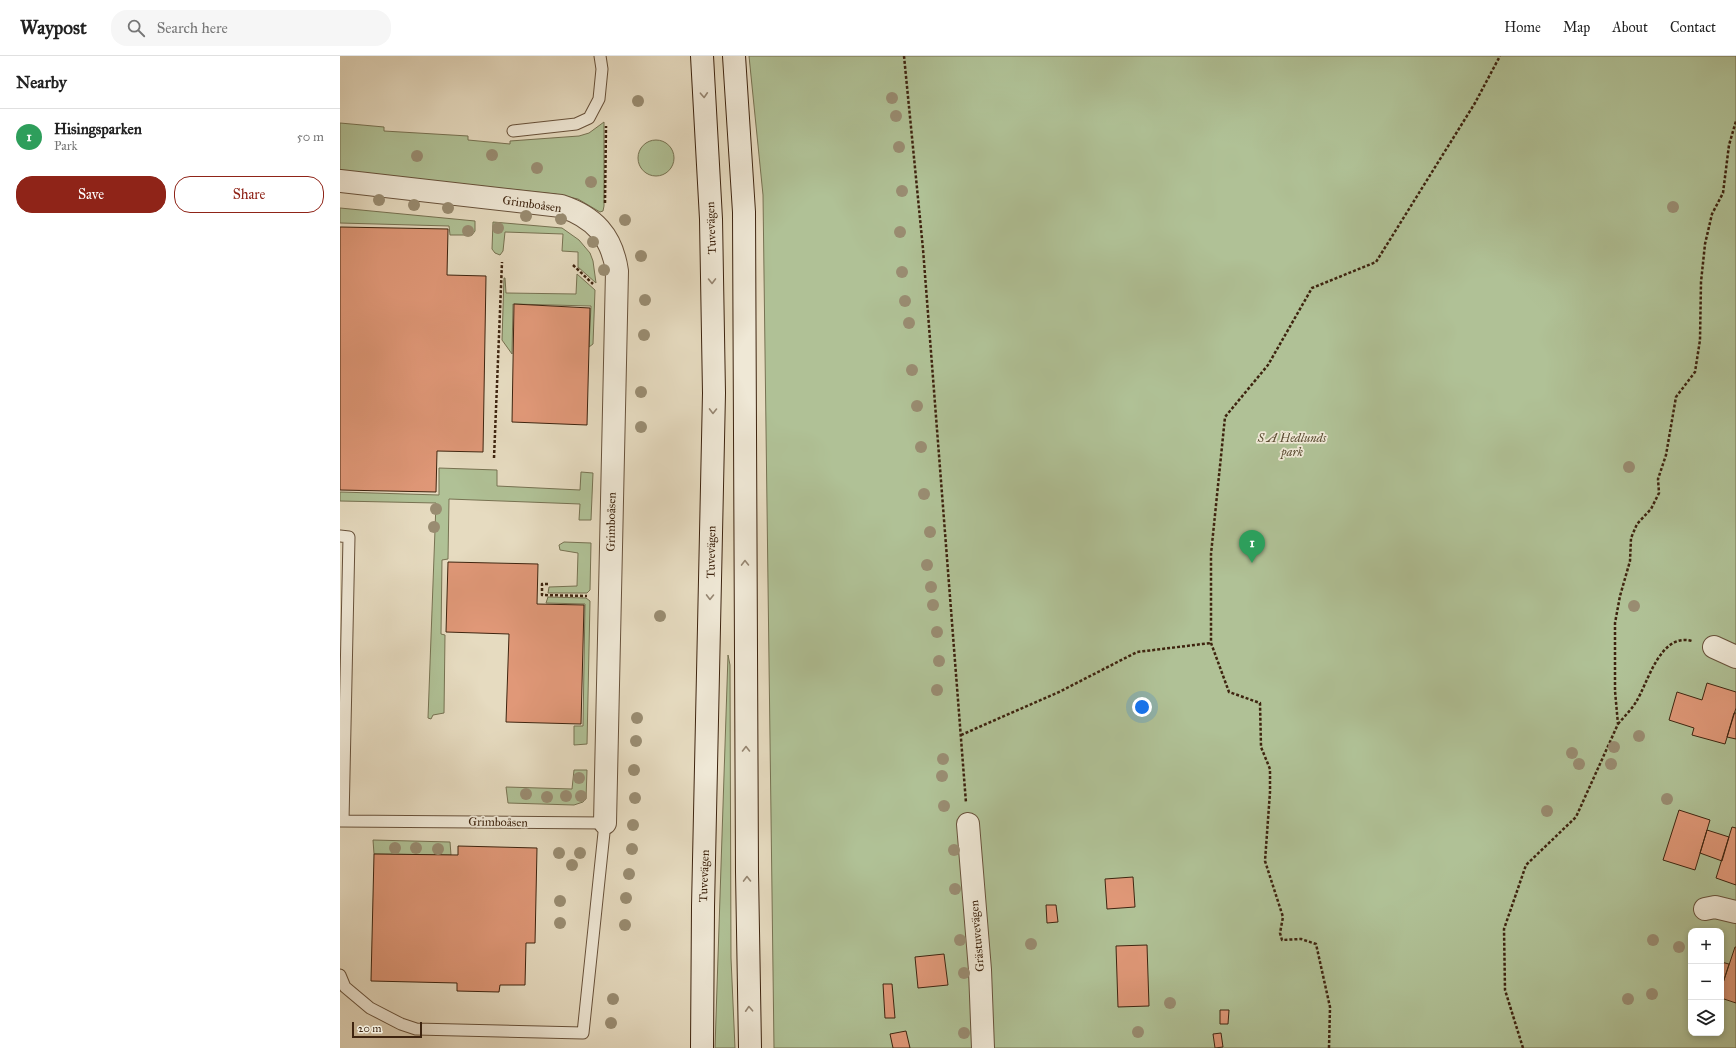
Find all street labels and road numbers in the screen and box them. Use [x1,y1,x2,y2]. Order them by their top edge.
street label: Grimboåsen [502,193,563,215]
street label: Tuvevägen [703,201,720,255]
street label: Grimboåsen [603,492,619,552]
street label: Tuvevägen [704,525,719,579]
street label: Grimboåsen [468,814,528,830]
street label: Tuvevägen [696,849,713,903]
street label: Grästuvevägen [967,899,988,972]

